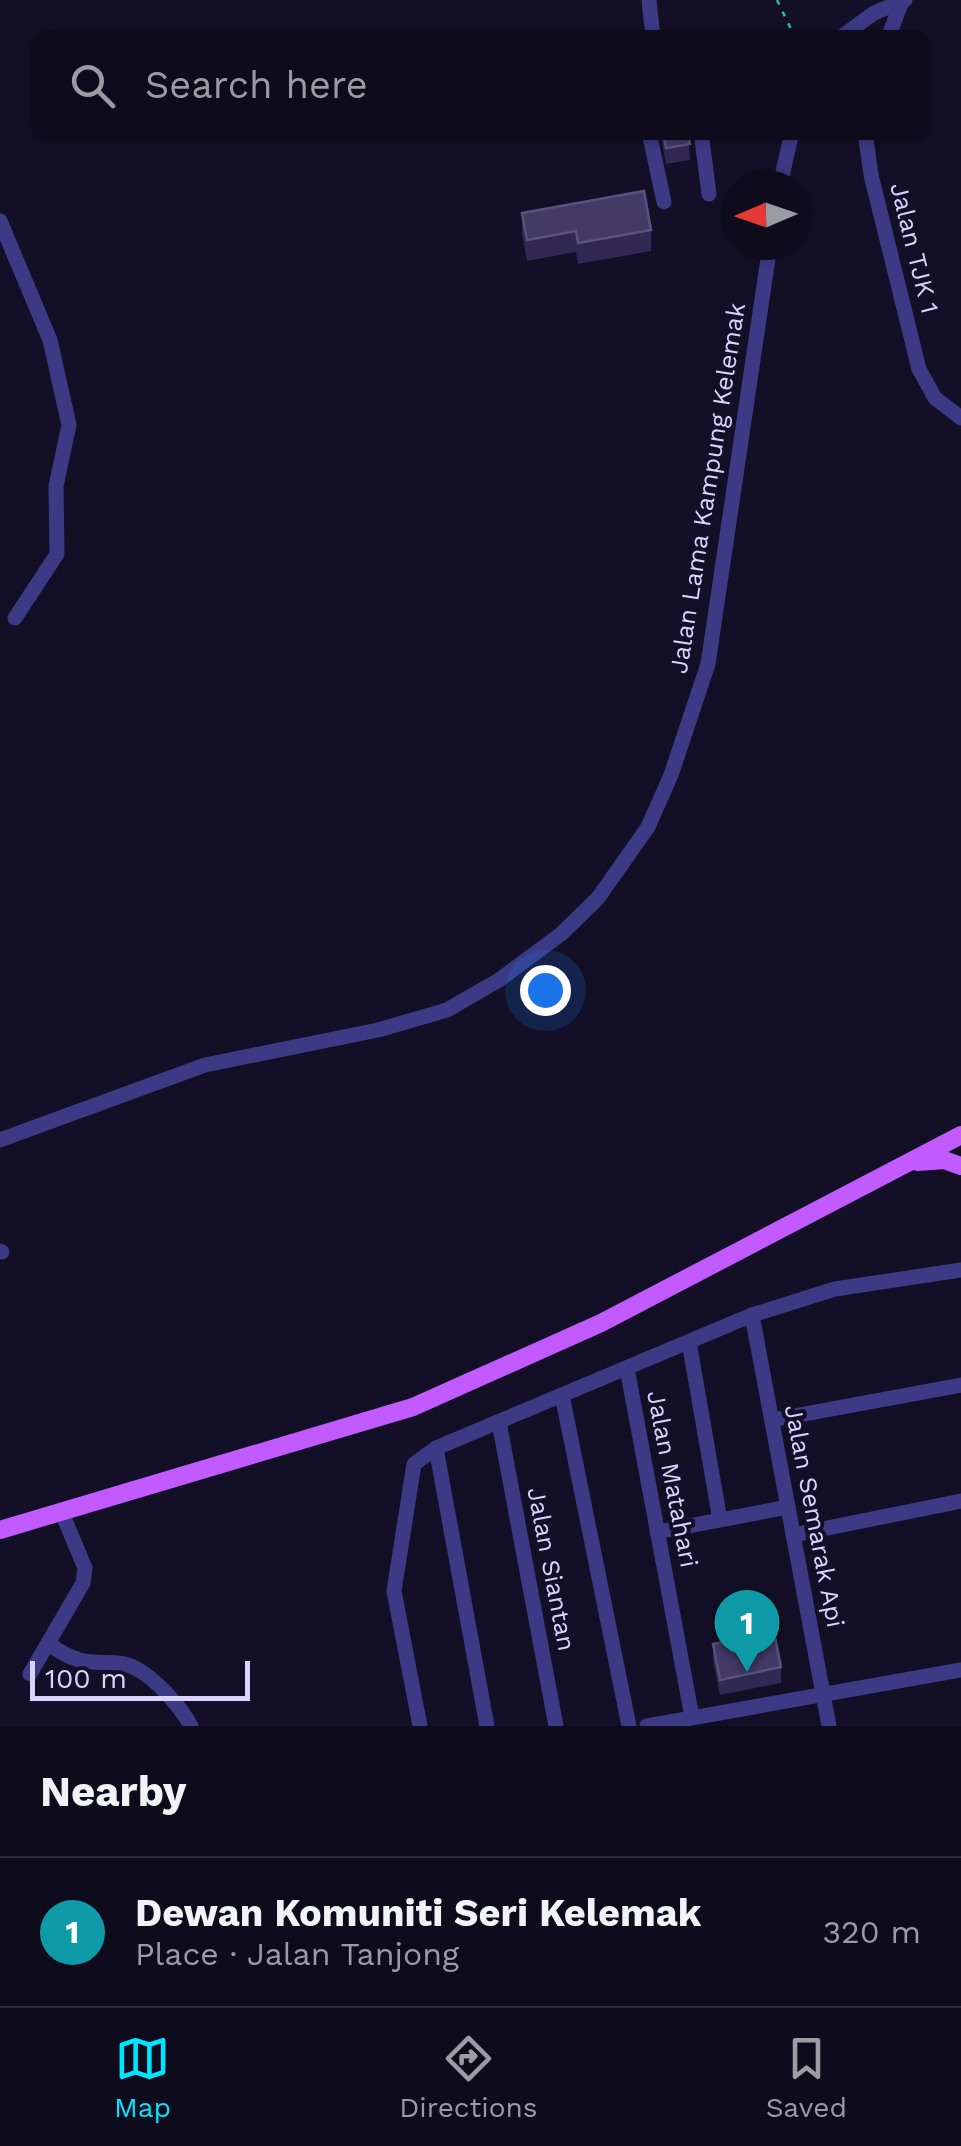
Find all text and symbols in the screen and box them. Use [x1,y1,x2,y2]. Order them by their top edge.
search box [30,30,931,140]
icon: search [65,58,120,113]
text: Search here [145,63,368,107]
north arrow [721,170,811,260]
street label: Jalan TJK 1 [884,180,945,317]
street label: Jalan Lama Kampung Kelemak [664,301,751,676]
your location [520,965,571,1016]
street label: Jalan Matahari [641,1388,704,1570]
street label: Jalan Semarak Api [779,1402,850,1630]
street label: Jalan Siantan [521,1485,582,1653]
pin: 1 [714,1590,780,1672]
scale bar [30,1656,250,1700]
text: 100 m [45,1662,127,1695]
text: Nearby [40,1767,187,1816]
text: Dewan Komuniti Seri Kelemak [135,1891,702,1935]
text: 1 [66,1913,79,1951]
text: 320 m [822,1913,921,1951]
text: Place · Jalan Tanjong [135,1935,459,1973]
tab: Map [114,2031,171,2124]
tab: Directions [399,2031,538,2124]
tab: Saved [766,2031,847,2124]

